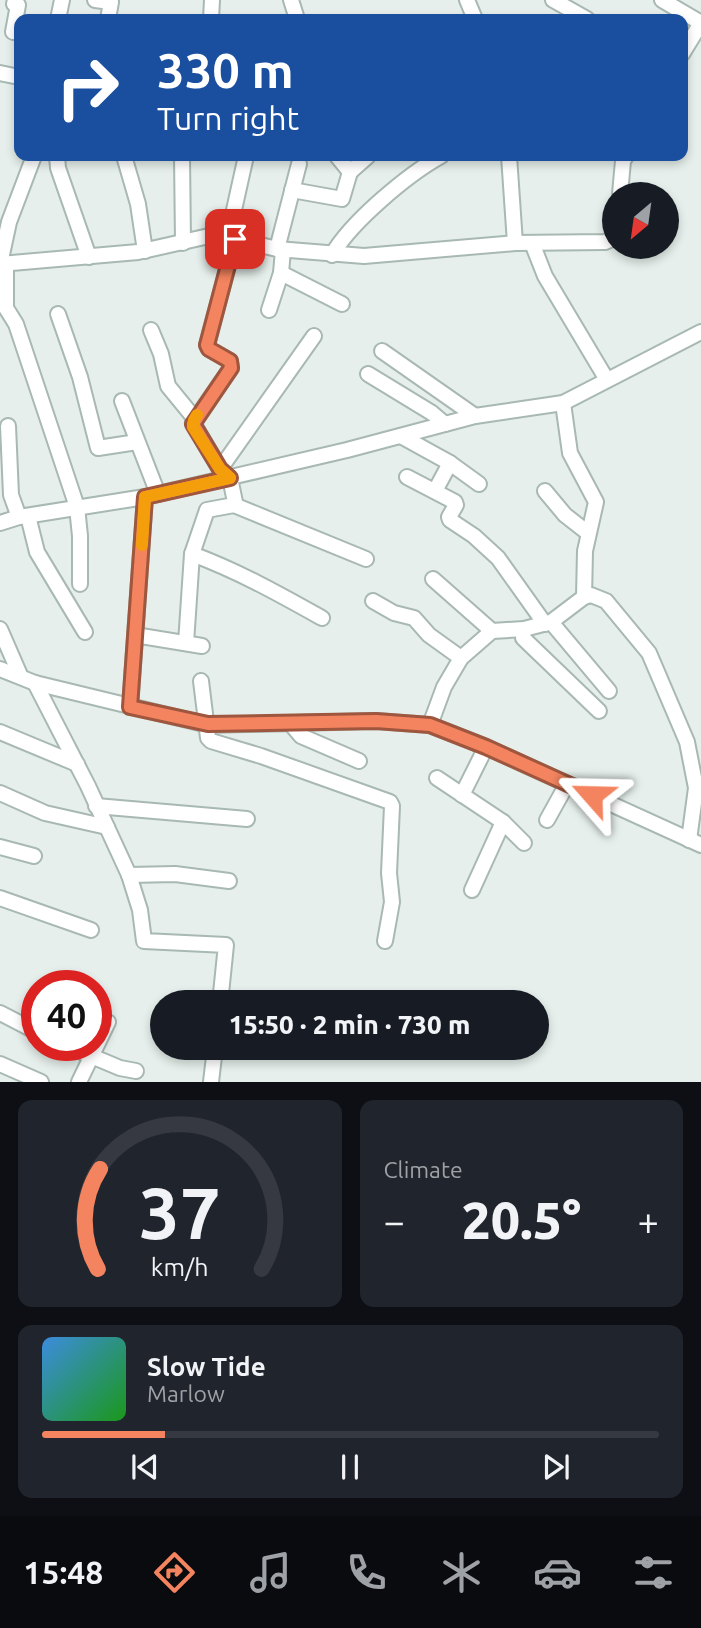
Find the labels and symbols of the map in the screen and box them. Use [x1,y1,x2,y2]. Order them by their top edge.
north arrow [602,182,679,259]
pin [205,209,265,269]
position arrow [555,758,629,832]
speed limit sign: 40 [21,970,112,1061]

